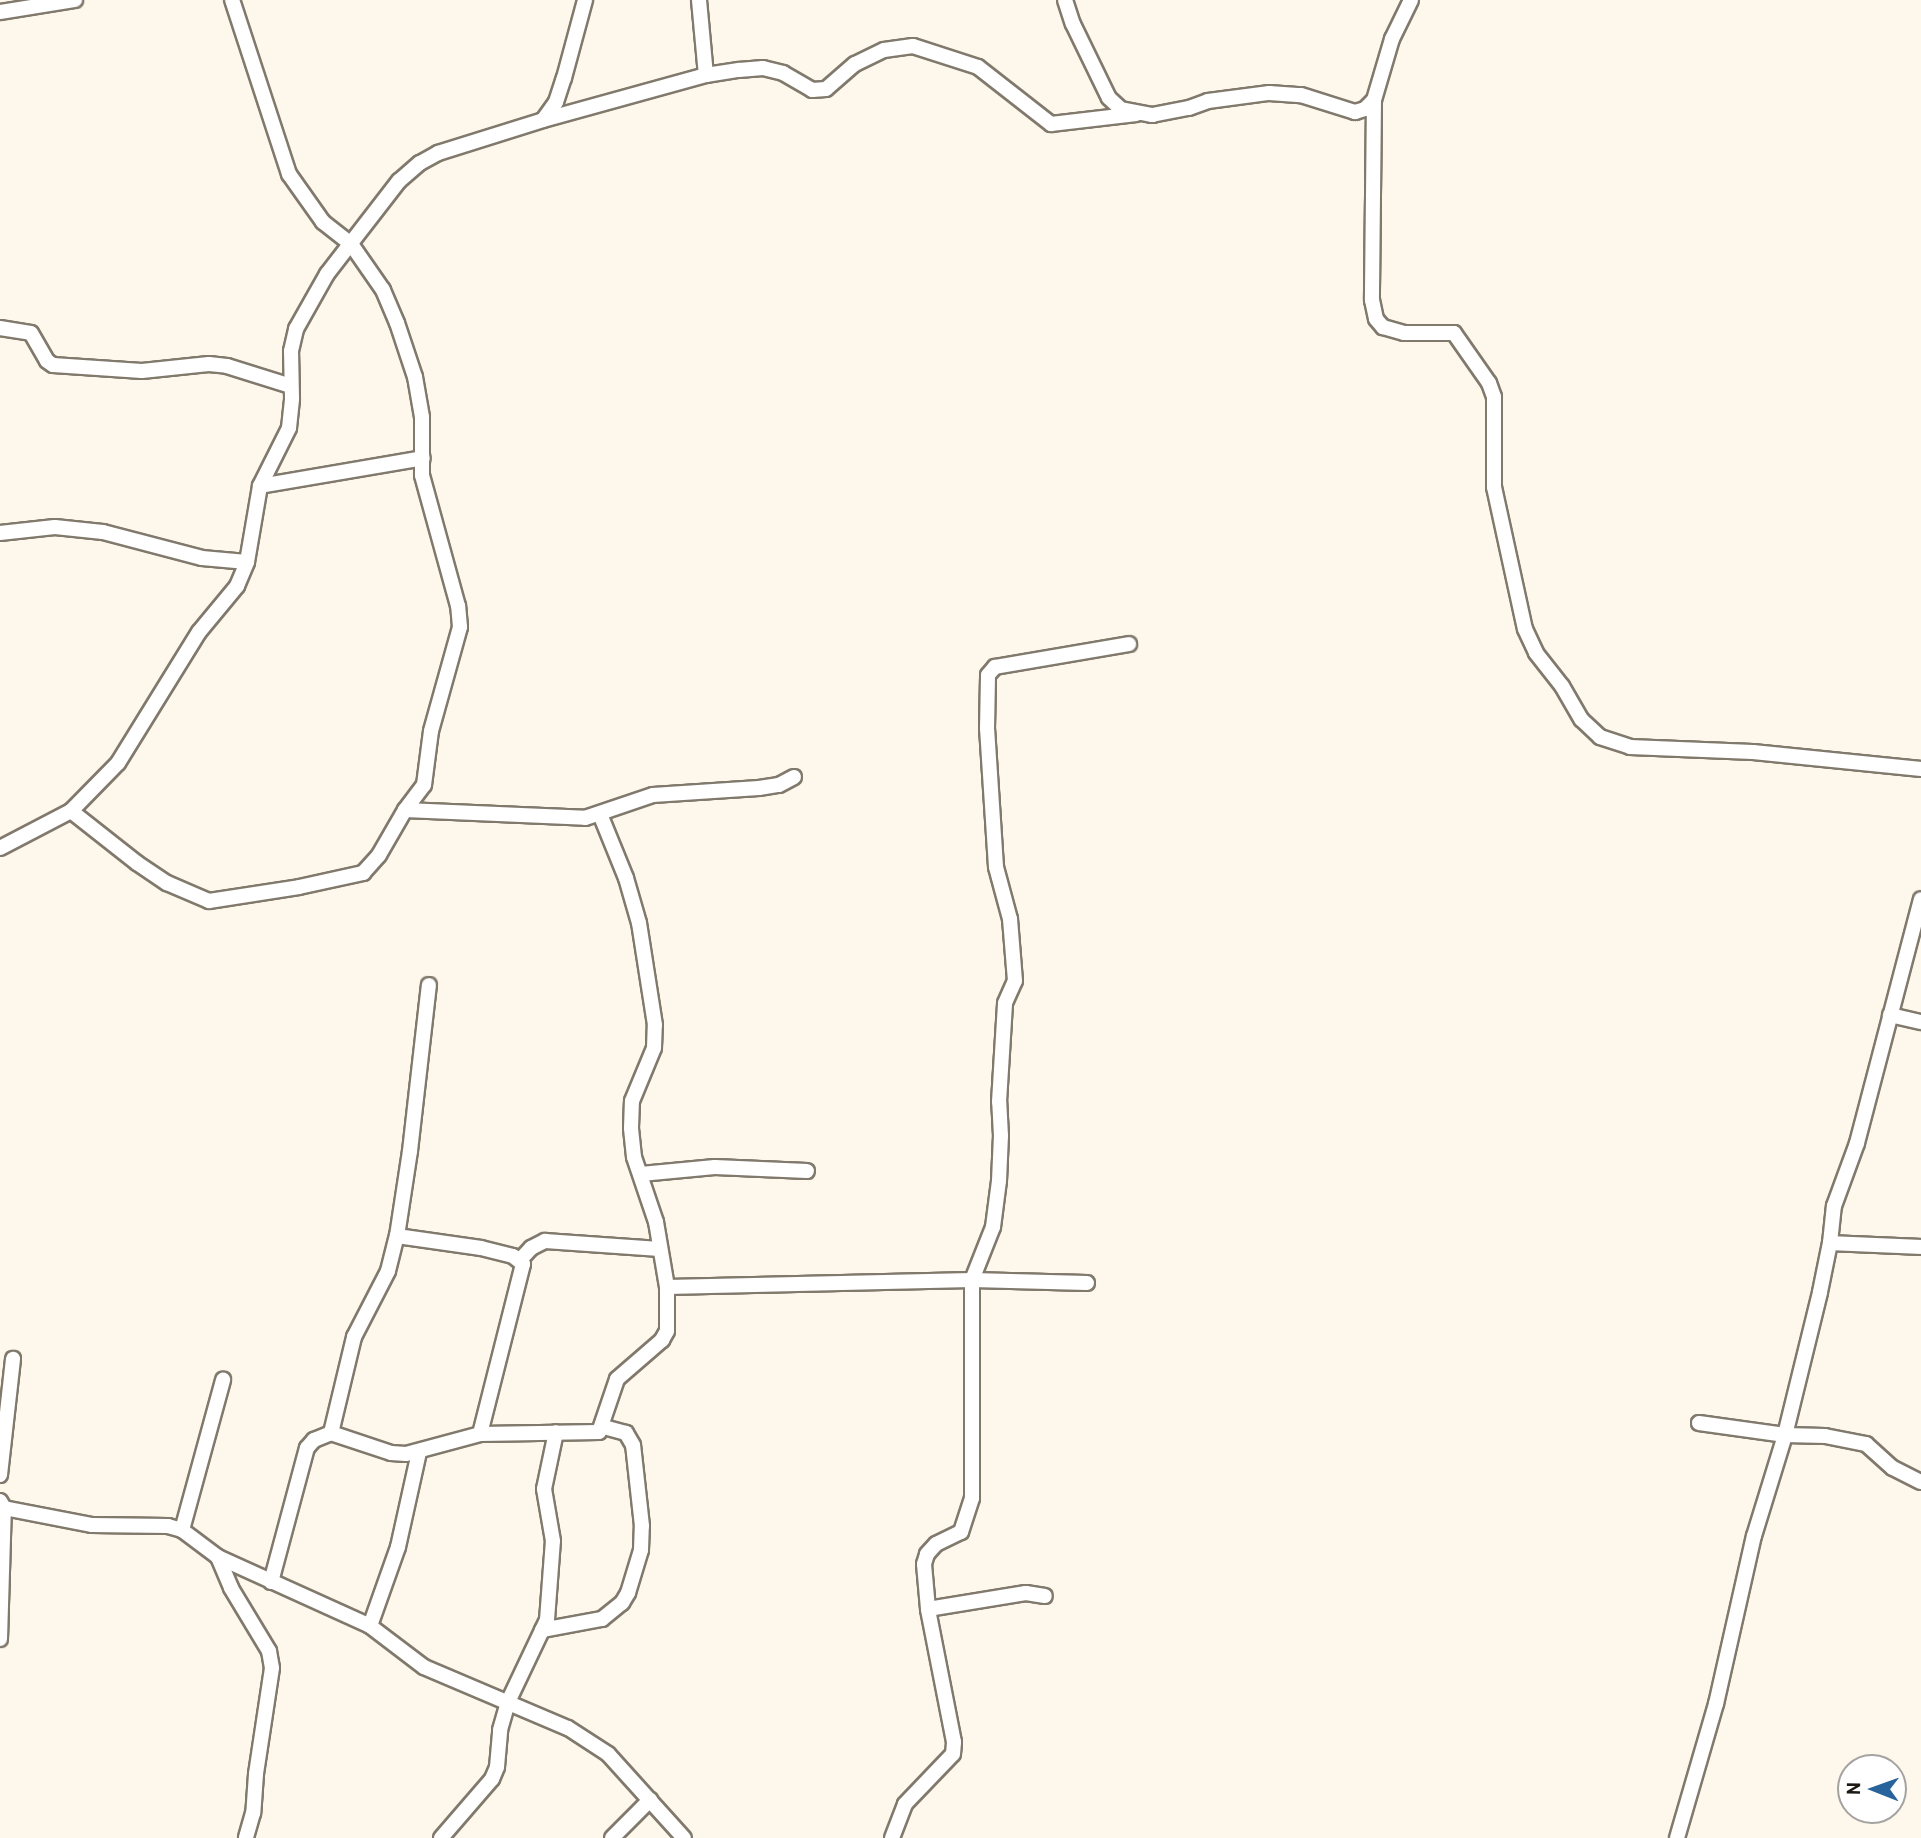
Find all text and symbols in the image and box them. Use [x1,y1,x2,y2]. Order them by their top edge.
north arrow [1837,1754,1907,1824]
text: N [1841,1782,1864,1795]

